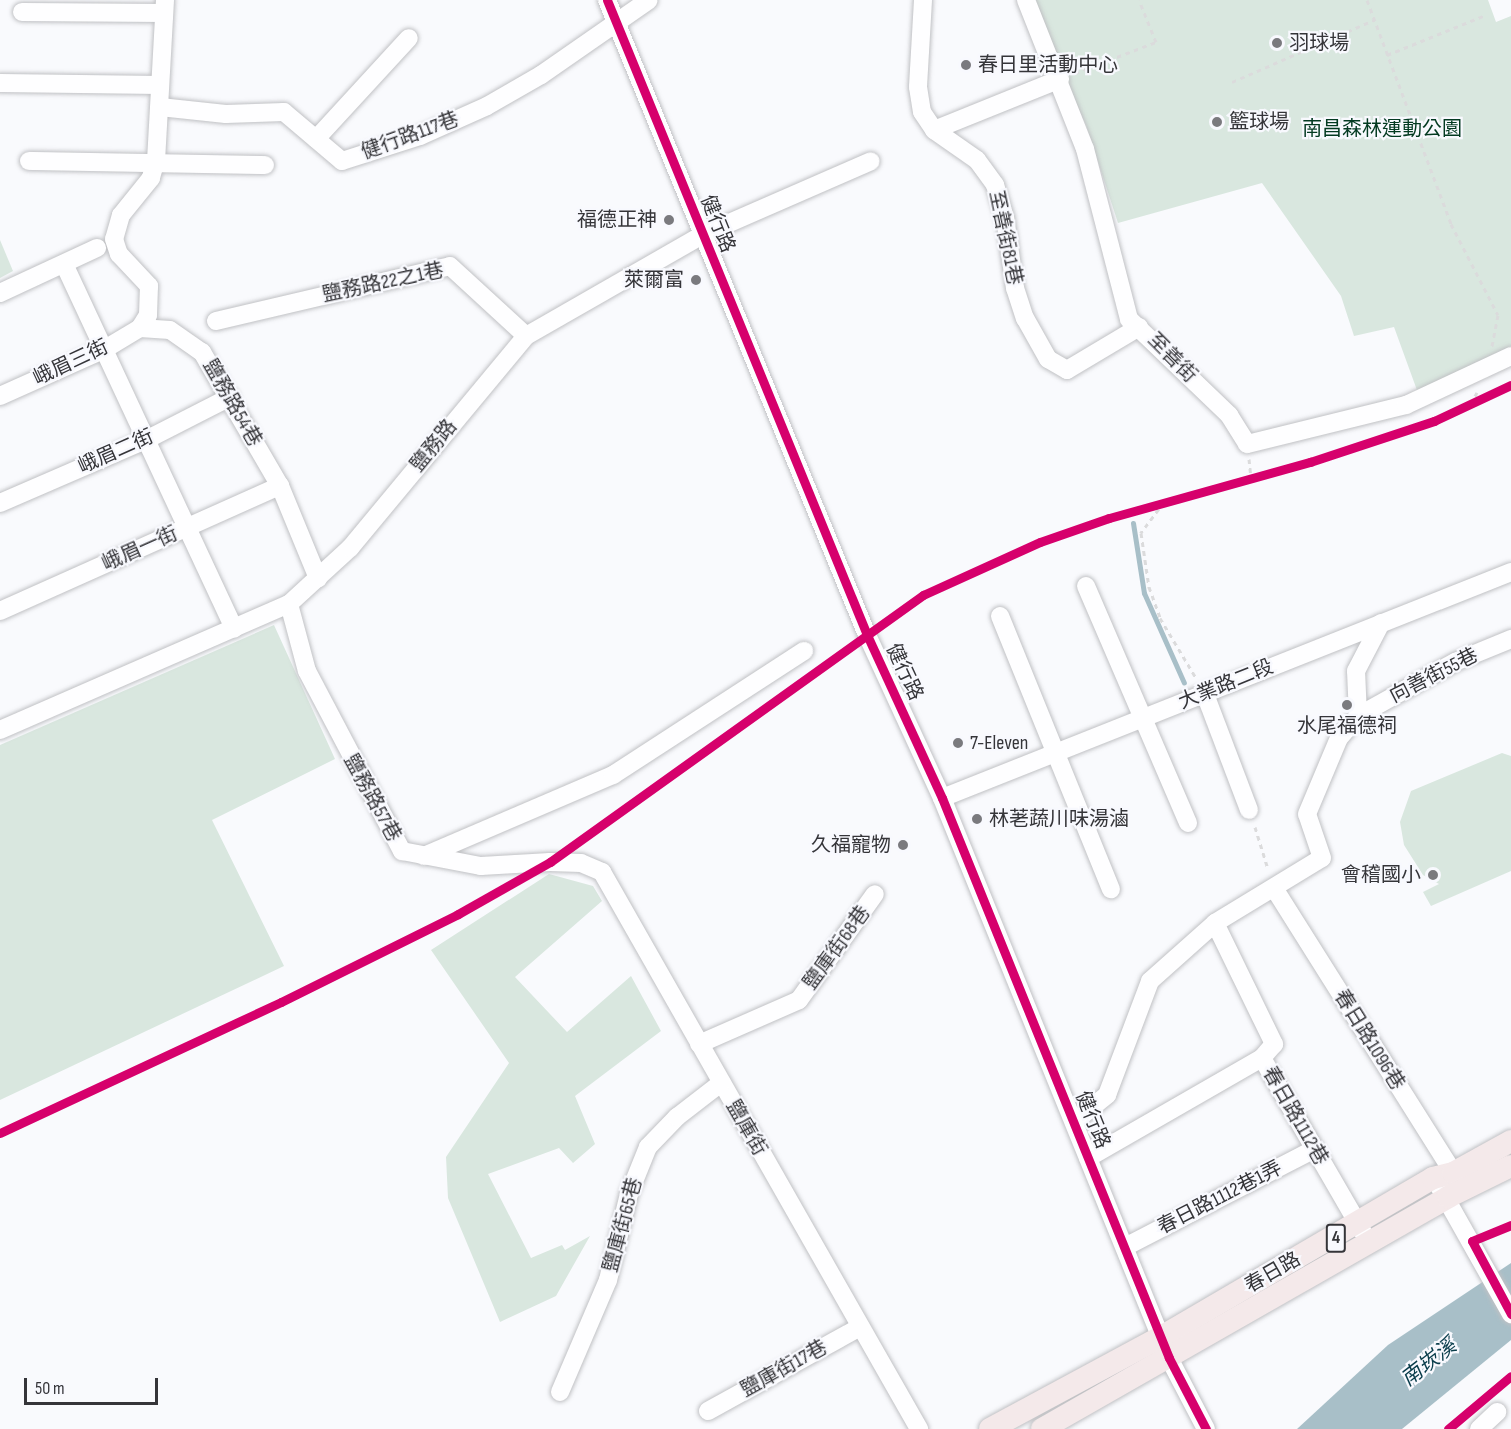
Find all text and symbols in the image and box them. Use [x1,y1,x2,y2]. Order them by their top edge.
place label: 羽球場 [1289,31,1349,55]
marker: 羽球場 [1270,36,1284,50]
place label: 春日里活動中心 [978,53,1118,77]
marker: 春日里活動中心 [959,58,973,72]
street label: 健行路117巷 [358,107,462,165]
place label: 籃球場 [1229,110,1289,134]
marker: 籃球場 [1210,115,1224,129]
park label: 南昌森林運動公園 [1302,117,1462,141]
street label: 至善街81巷 [983,189,1027,287]
street label: 健行路 [695,192,739,256]
place label: 福德正神 [577,208,657,232]
marker: 福德正神 [662,213,676,227]
street label: 鹽務路22之1巷 [320,258,446,308]
place label: 萊爾富 [624,268,684,292]
marker: 萊爾富 [689,273,703,287]
street label: 至善街 [1142,328,1202,388]
street label: 峨眉三街 [30,335,112,391]
street label: 鹽務路54巷 [197,355,267,451]
street label: 鹽務路 [406,415,462,477]
street label: 峨眉二街 [75,425,157,479]
street label: 峨眉一街 [99,522,181,576]
street label: 健行路 [880,640,928,704]
street label: 向善街55巷 [1386,644,1482,708]
street label: 大業路二段 [1175,655,1277,715]
marker: 水尾福德祠 [1340,698,1354,712]
place label: 水尾福德祠 [1297,714,1397,738]
place label: 7-Eleven [970,731,1028,755]
marker: 7-Eleven [951,736,965,750]
street label: 鹽務路57巷 [338,750,406,846]
place label: 林荖蔬川味湯滷 [989,807,1129,831]
marker: 林荖蔬川味湯滷 [970,812,984,826]
place label: 久福寵物 [811,833,891,857]
marker: 久福寵物 [896,838,910,852]
place label: 會稽國小 [1341,863,1421,887]
marker: 會稽國小 [1426,868,1440,882]
street label: 鹽庫街68巷 [799,901,875,995]
street label: 春日路1096巷 [1329,985,1409,1095]
street label: 春日路1112巷 [1257,1063,1333,1169]
street label: 健行路 [1070,1088,1114,1152]
street label: 鹽庫街 [721,1096,771,1160]
street label: 春日路1112巷1弄 [1154,1156,1286,1240]
street label: 鹽庫街65巷 [599,1175,647,1275]
road number: 4 [1326,1223,1346,1253]
street label: 春日路 [1241,1248,1305,1298]
water label: 南崁溪 [1396,1334,1462,1392]
street label: 鹽庫街17巷 [737,1335,831,1403]
scale bar [27,1366,160,1404]
text: 50 m [35,1378,65,1399]

